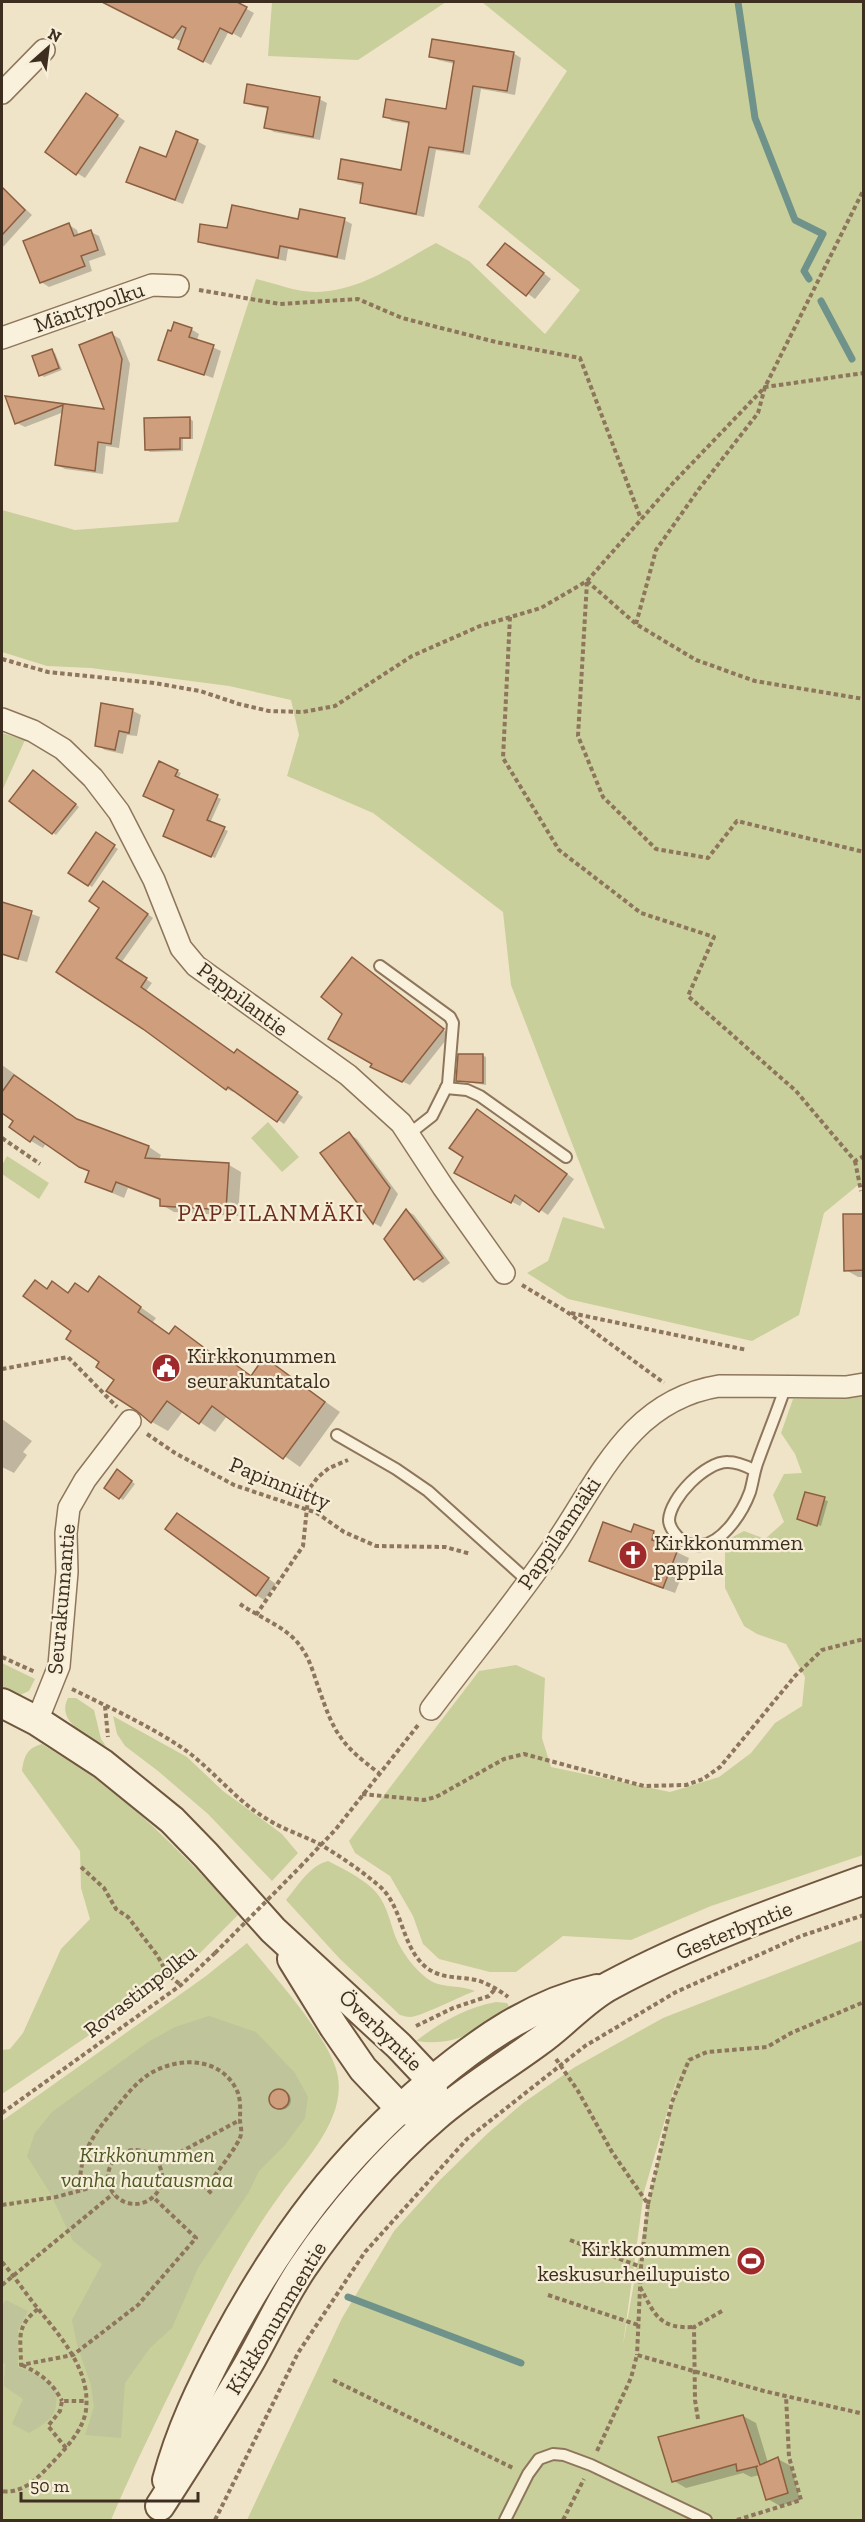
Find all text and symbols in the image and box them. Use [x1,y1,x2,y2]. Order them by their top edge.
north arrow [18,18,78,78]
text: N [45,24,65,46]
street label: Mäntypolku [30,275,148,338]
street label: Pappilantie [192,956,294,1042]
district label: PAPPILANMÄKI [177,1198,365,1227]
place label: Kirkkonummen seurakuntatalo [187,1342,336,1394]
public building icon: Kirkkonummen seurakuntatalo [150,1352,182,1384]
street label: Papinniitty [226,1451,335,1516]
street label: Pappilanmäki [512,1472,606,1594]
street label: Seurakunnantie [41,1523,81,1675]
place label: Kirkkonummen pappila [654,1529,803,1581]
church icon: Kirkkonummen pappila [617,1539,649,1571]
street label: Gesterbyntie [672,1894,796,1966]
street label: Rovastinpolku [78,1938,202,2043]
street label: Överbyntie [333,1983,429,2077]
park label: Kirkkonummen vanha hautausmaa [61,2141,233,2193]
place label: Kirkkonummen keskusurheilupuisto [537,2235,730,2287]
street label: Kirkkonummentie [220,2237,332,2399]
sports icon: Kirkkonummen keskusurheilupuisto [735,2245,767,2277]
scale bar [21,2465,198,2503]
text: 50 m [30,2475,70,2497]

